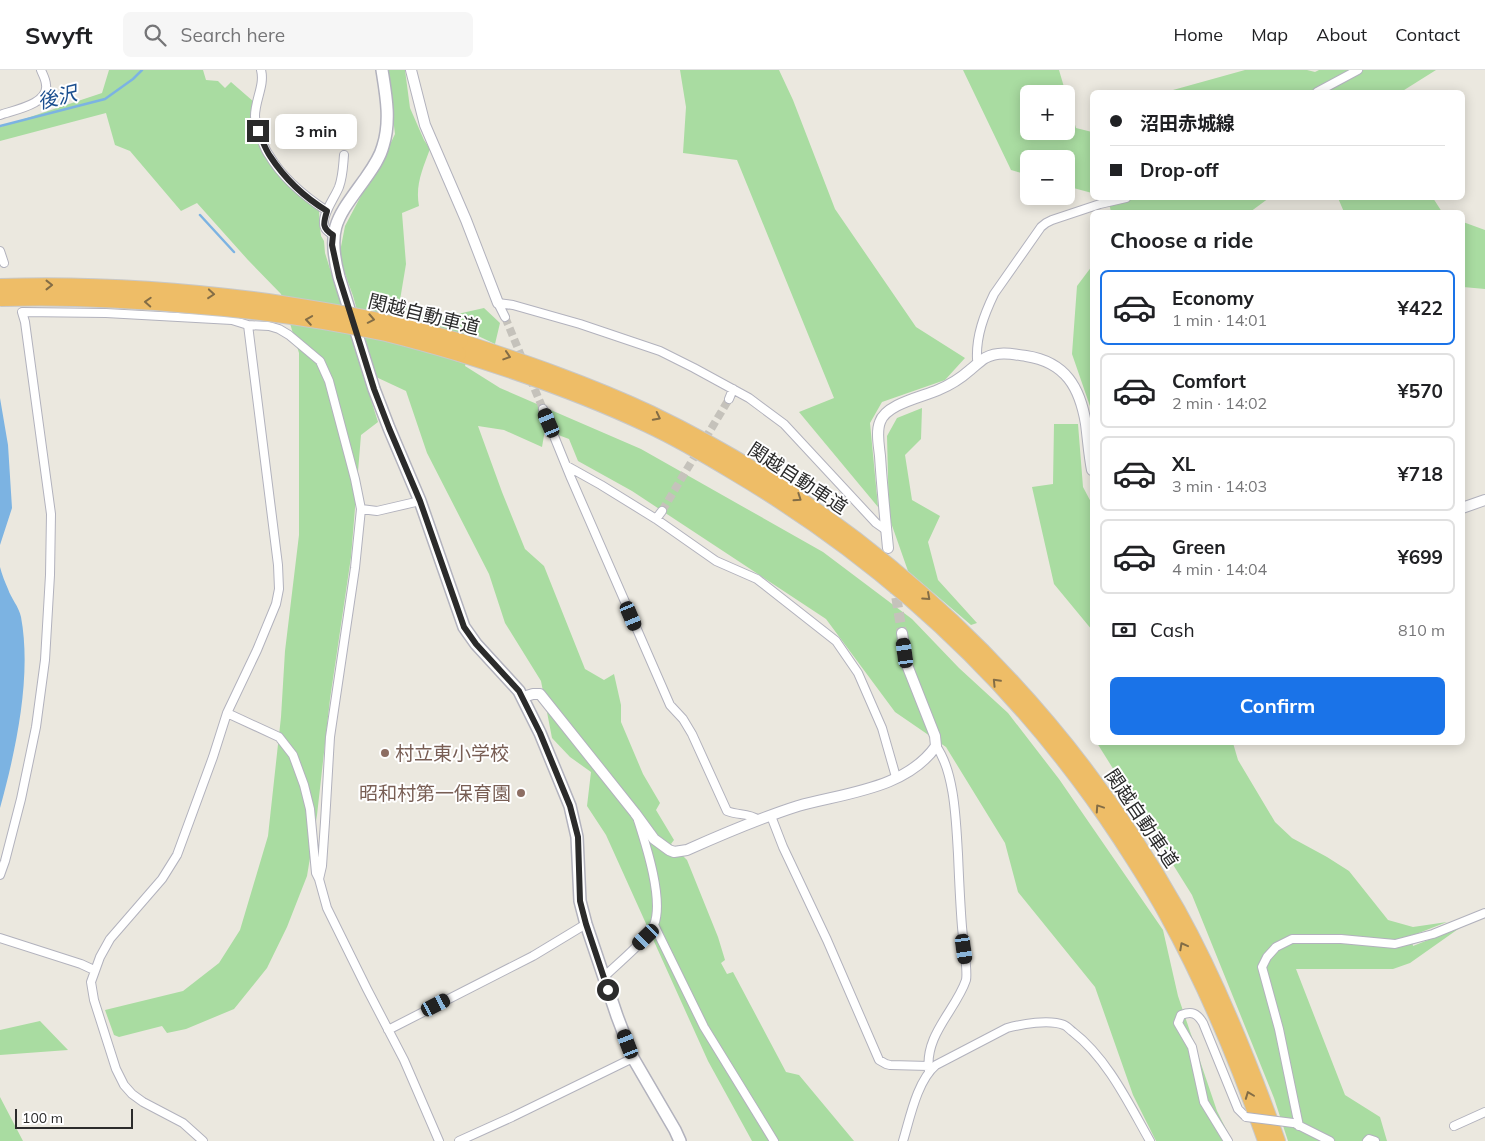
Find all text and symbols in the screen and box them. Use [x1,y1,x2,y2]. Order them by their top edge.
search box [123,12,473,57]
text: Swyft [25,20,93,50]
icon: search [141,21,169,49]
text: Search here [181,23,285,47]
text: Home [1173,23,1223,46]
text: Map [1251,23,1288,46]
text: About [1316,23,1367,46]
text: Contact [1395,23,1460,46]
water label: 後沢 [35,79,82,114]
map controls [1020,85,1075,205]
button: + [1020,85,1075,140]
text: 沼田赤城線 [1140,111,1235,135]
callout: 3 min [276,114,358,148]
route end [247,120,269,142]
text: 3 min [295,121,337,141]
button: − [1020,150,1075,205]
text: Drop-off [1140,158,1218,182]
text: Choose a ride [1110,226,1253,254]
one-way arrow [45,280,53,291]
icon: car [1112,285,1157,330]
text: Economy [1172,286,1254,310]
one-way arrow [207,288,215,299]
street label: 関越自動車道 [366,289,482,339]
text: ¥422 [1397,296,1443,320]
one-way arrow [144,297,152,308]
text: 1 min · 14:01 [1172,310,1267,330]
one-way arrow [367,313,376,323]
one-way arrow [305,315,314,325]
one-way arrow [502,350,511,360]
icon: car [1112,368,1157,413]
text: Comfort [1172,369,1246,393]
text: ¥570 [1397,379,1443,403]
text: 2 min · 14:02 [1172,393,1267,413]
car [536,406,561,440]
one-way arrow [652,411,661,421]
street label: 関越自動車道 [744,437,852,519]
icon: car [1112,451,1157,496]
text: XL [1172,452,1195,476]
text: ¥718 [1397,462,1443,486]
text: 3 min · 14:03 [1172,476,1267,496]
one-way arrow [793,492,802,502]
icon: car [1112,534,1157,579]
text: Green [1172,535,1226,559]
text: ¥699 [1397,545,1443,569]
text: 4 min · 14:04 [1172,559,1267,579]
one-way arrow [921,591,930,600]
car [618,599,643,633]
icon: cash [1110,616,1138,644]
text: Cash [1150,618,1195,642]
text: 810 m [1398,620,1445,640]
car [895,637,914,669]
button: Confirm [1110,677,1445,735]
one-way arrow [993,679,1002,688]
place label: 村立東小学校 [395,741,509,765]
marker: 村立東小学校 [379,747,391,759]
street label: 関越自動車道 [1100,764,1184,872]
place label: 昭和村第一保育園 [359,781,511,805]
marker: 昭和村第一保育園 [515,787,527,799]
one-way arrow [1096,804,1105,814]
car [629,921,662,953]
car [954,933,973,965]
one-way arrow [1180,943,1190,952]
route start [597,979,619,1001]
car [419,992,452,1018]
car [615,1027,640,1061]
one-way arrow [1244,1091,1255,1100]
scale bar [15,1106,132,1129]
text: 100 m [22,1109,63,1127]

